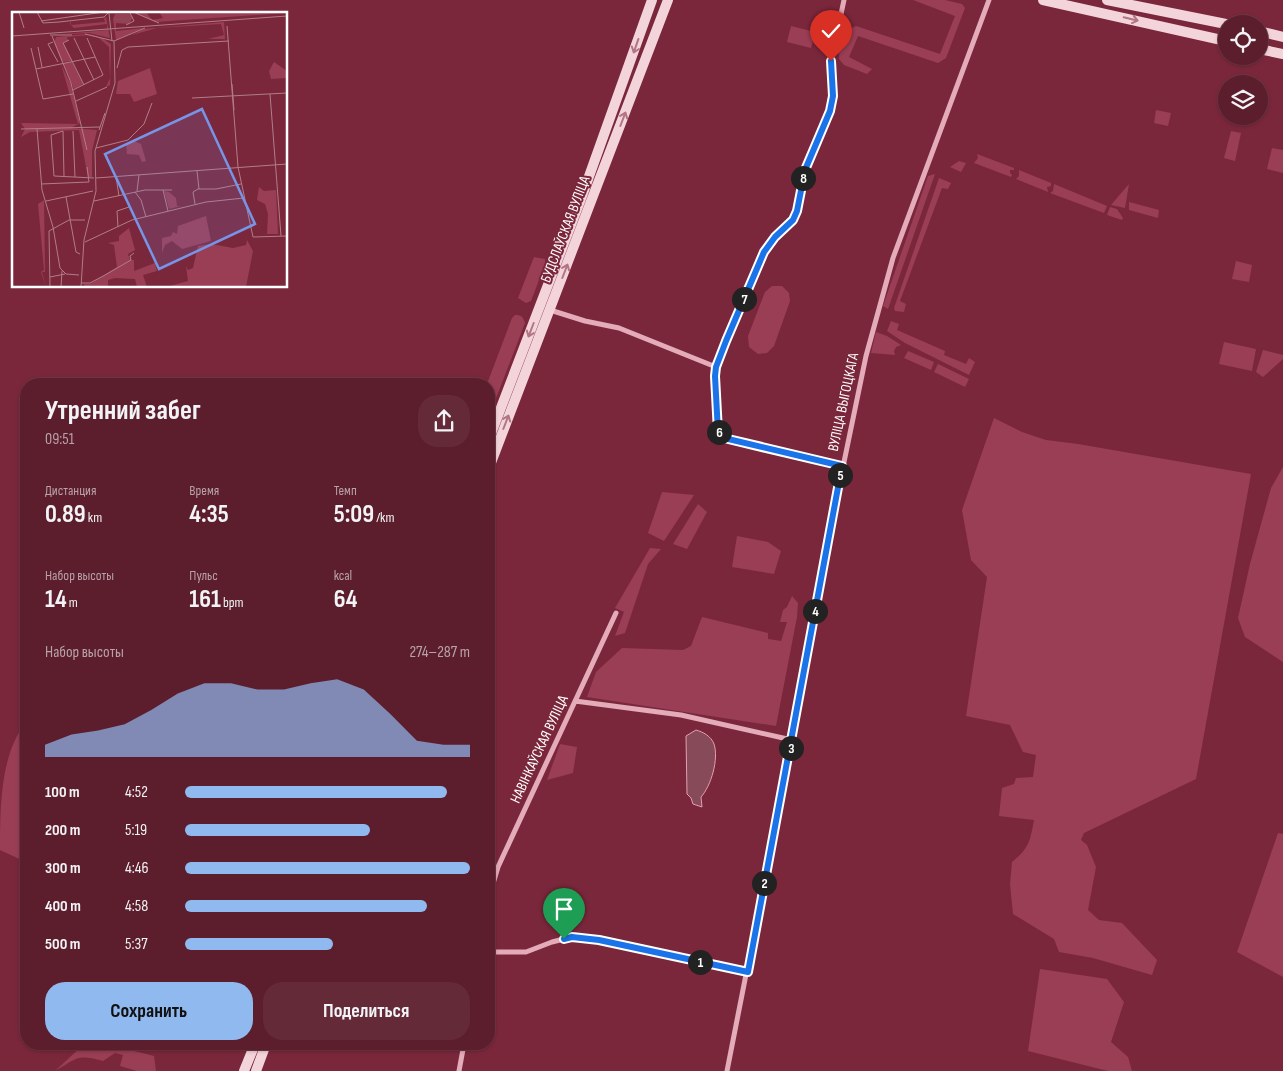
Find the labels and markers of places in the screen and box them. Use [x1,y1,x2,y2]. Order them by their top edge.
pin [810,10,852,61]
pin: 8 [790,166,816,190]
pin: 7 [732,286,756,312]
pin: 6 [706,420,732,444]
pin: 5 [828,462,852,488]
pin: 4 [802,598,828,624]
pin: 3 [778,736,804,760]
pin: 2 [752,870,776,896]
pin [543,888,585,939]
pin: 1 [688,950,712,974]

